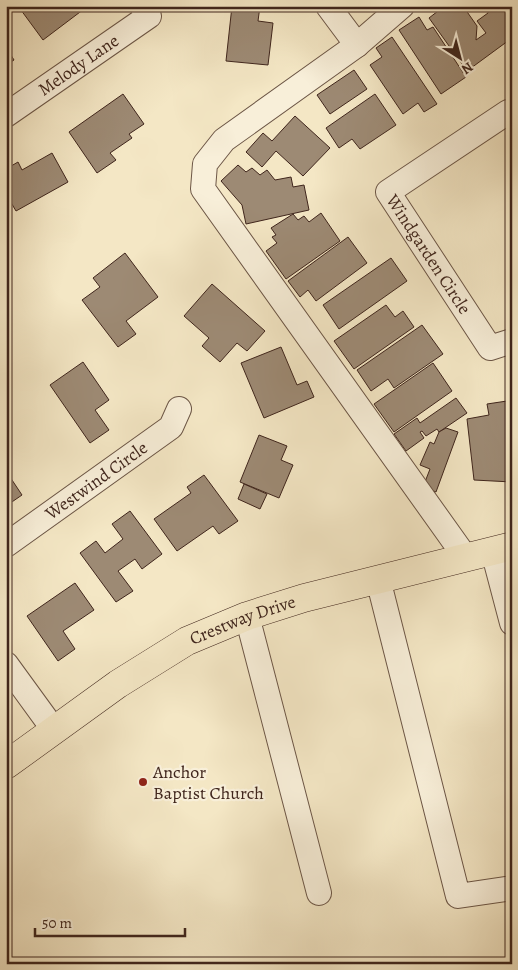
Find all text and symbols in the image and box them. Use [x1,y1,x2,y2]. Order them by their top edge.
street label: Melody Lane [33,29,123,101]
north arrow [436,32,486,82]
text: N [458,57,477,79]
street label: Windgarden Circle [380,189,477,319]
street label: Westwind Circle [39,436,152,526]
street label: Crestway Drive [186,589,298,651]
place label: Anchor Baptist Church [152,760,264,805]
marker: Anchor Baptist Church [137,776,149,788]
scale bar [35,905,185,937]
text: 50 m [42,913,72,933]

